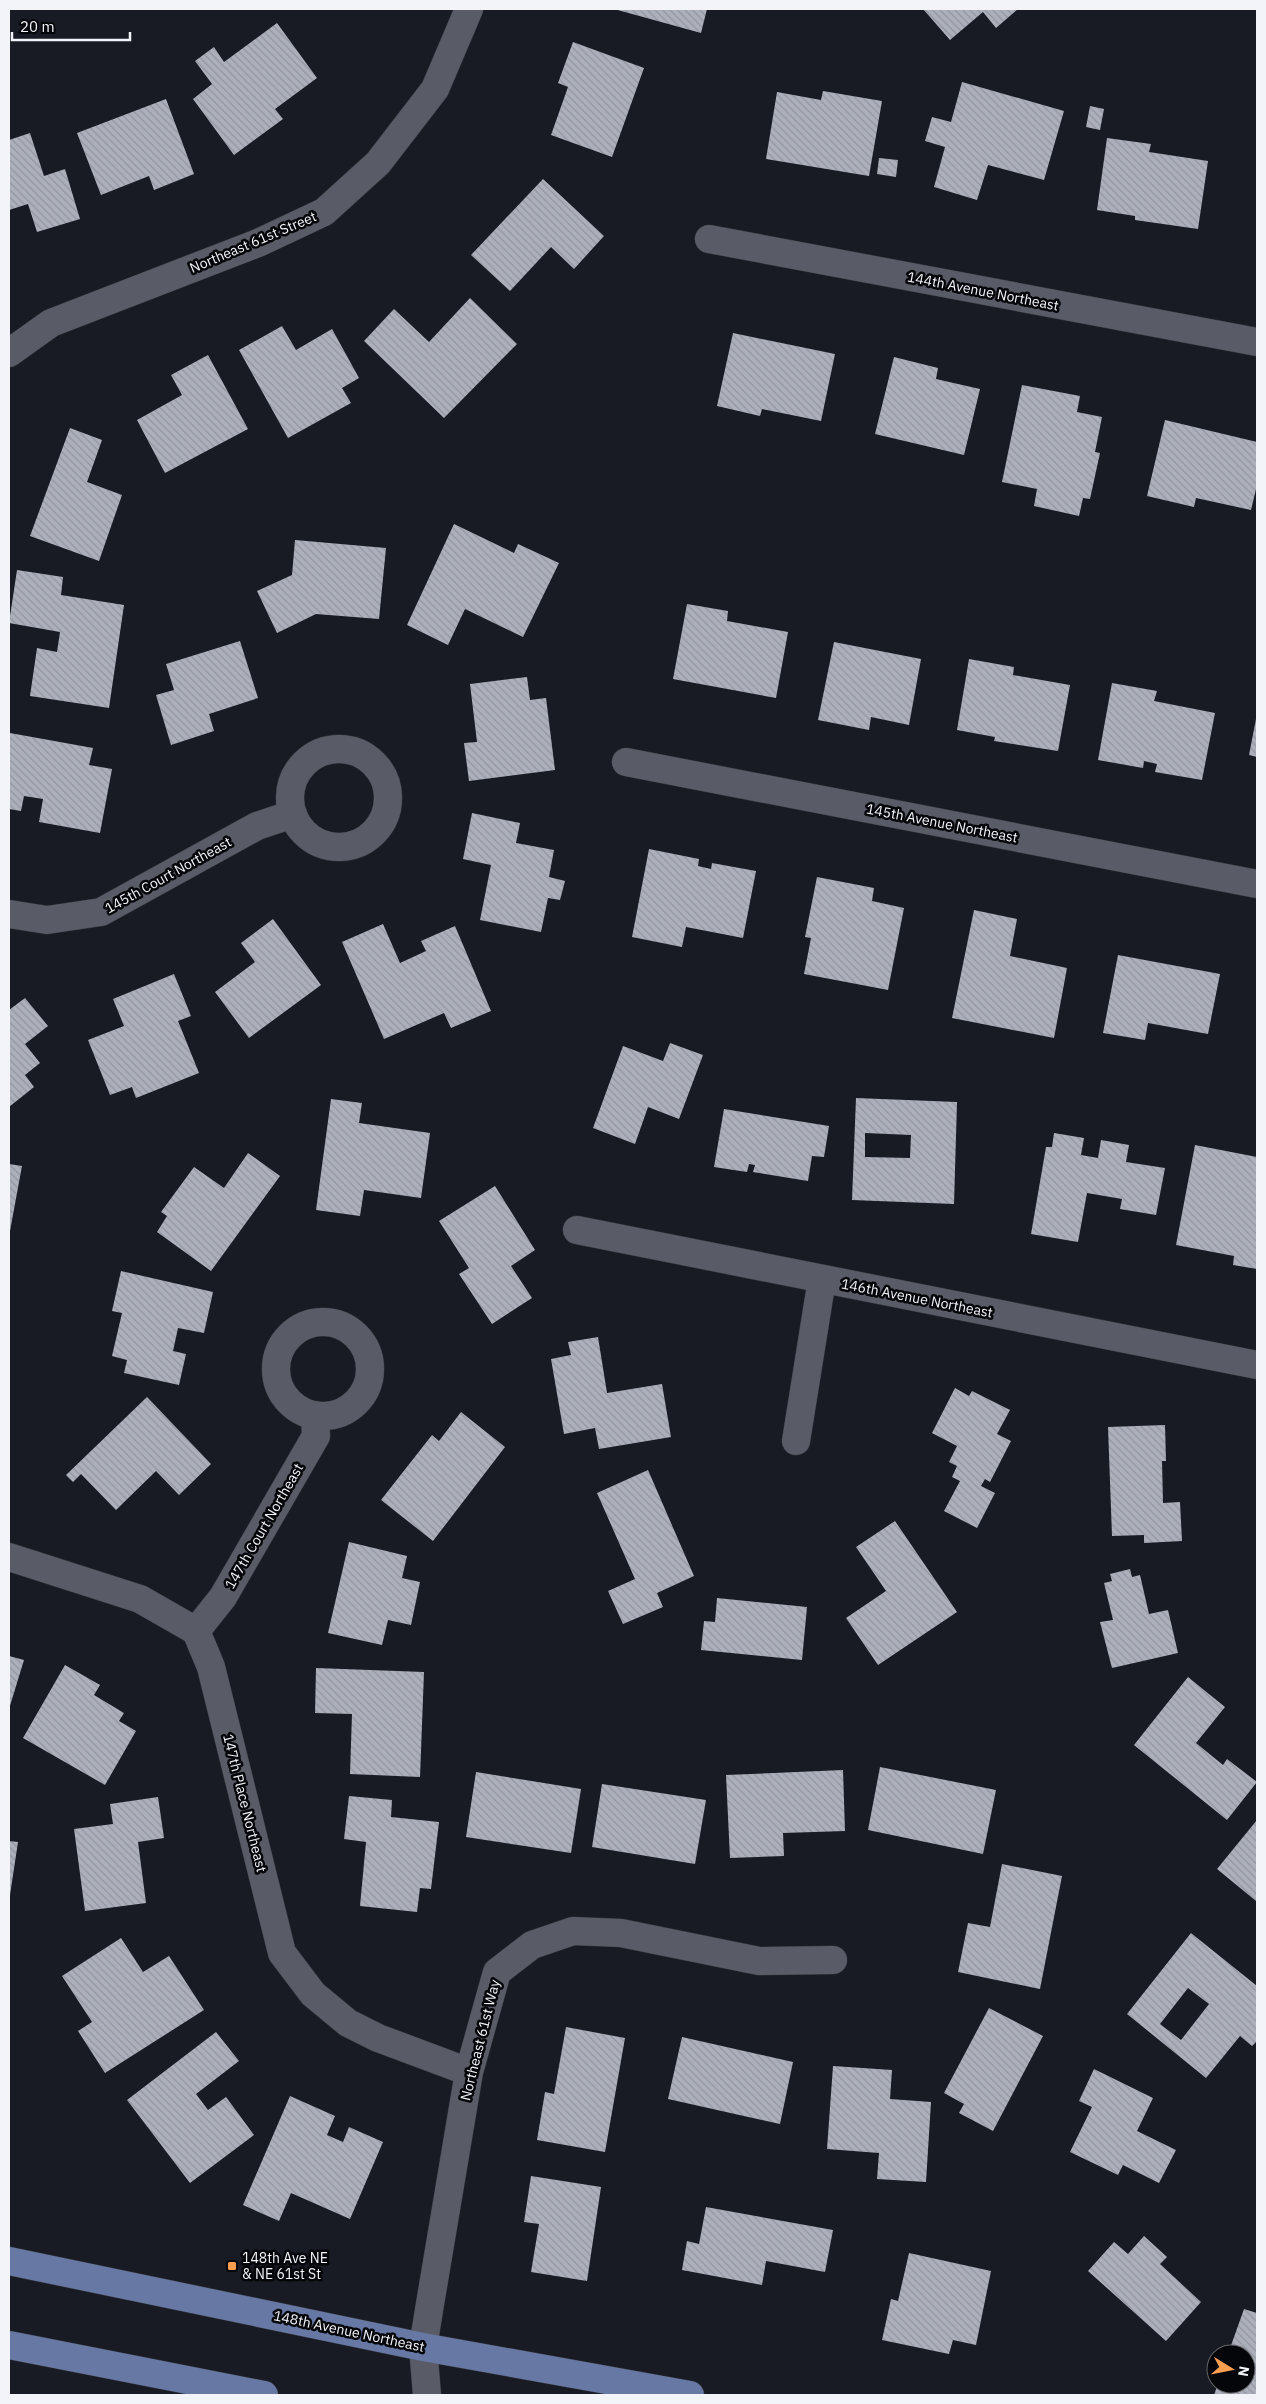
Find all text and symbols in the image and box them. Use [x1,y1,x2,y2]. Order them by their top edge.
scale bar [12,10,130,42]
text: 20 m [20,17,55,36]
street label: Northeast 61st Street [187,207,319,277]
street label: 144th Avenue Northeast [906,267,1060,315]
street label: 145th Avenue Northeast [865,799,1019,847]
street label: 145th Court Northeast [102,833,234,917]
street label: 146th Avenue Northeast [840,1274,994,1322]
street label: 147th Court Northeast [221,1460,307,1592]
street label: 147th Place Northeast [219,1732,271,1874]
street label: Northeast 61st Way [456,1977,504,2103]
place label: 148th Ave NE & NE 61st St [242,2249,328,2283]
marker: 148th Ave NE & NE 61st St [226,2260,238,2272]
street label: 148th Avenue Northeast [272,2306,426,2356]
north arrow [1206,2344,1256,2394]
text: N [1234,2365,1254,2378]

